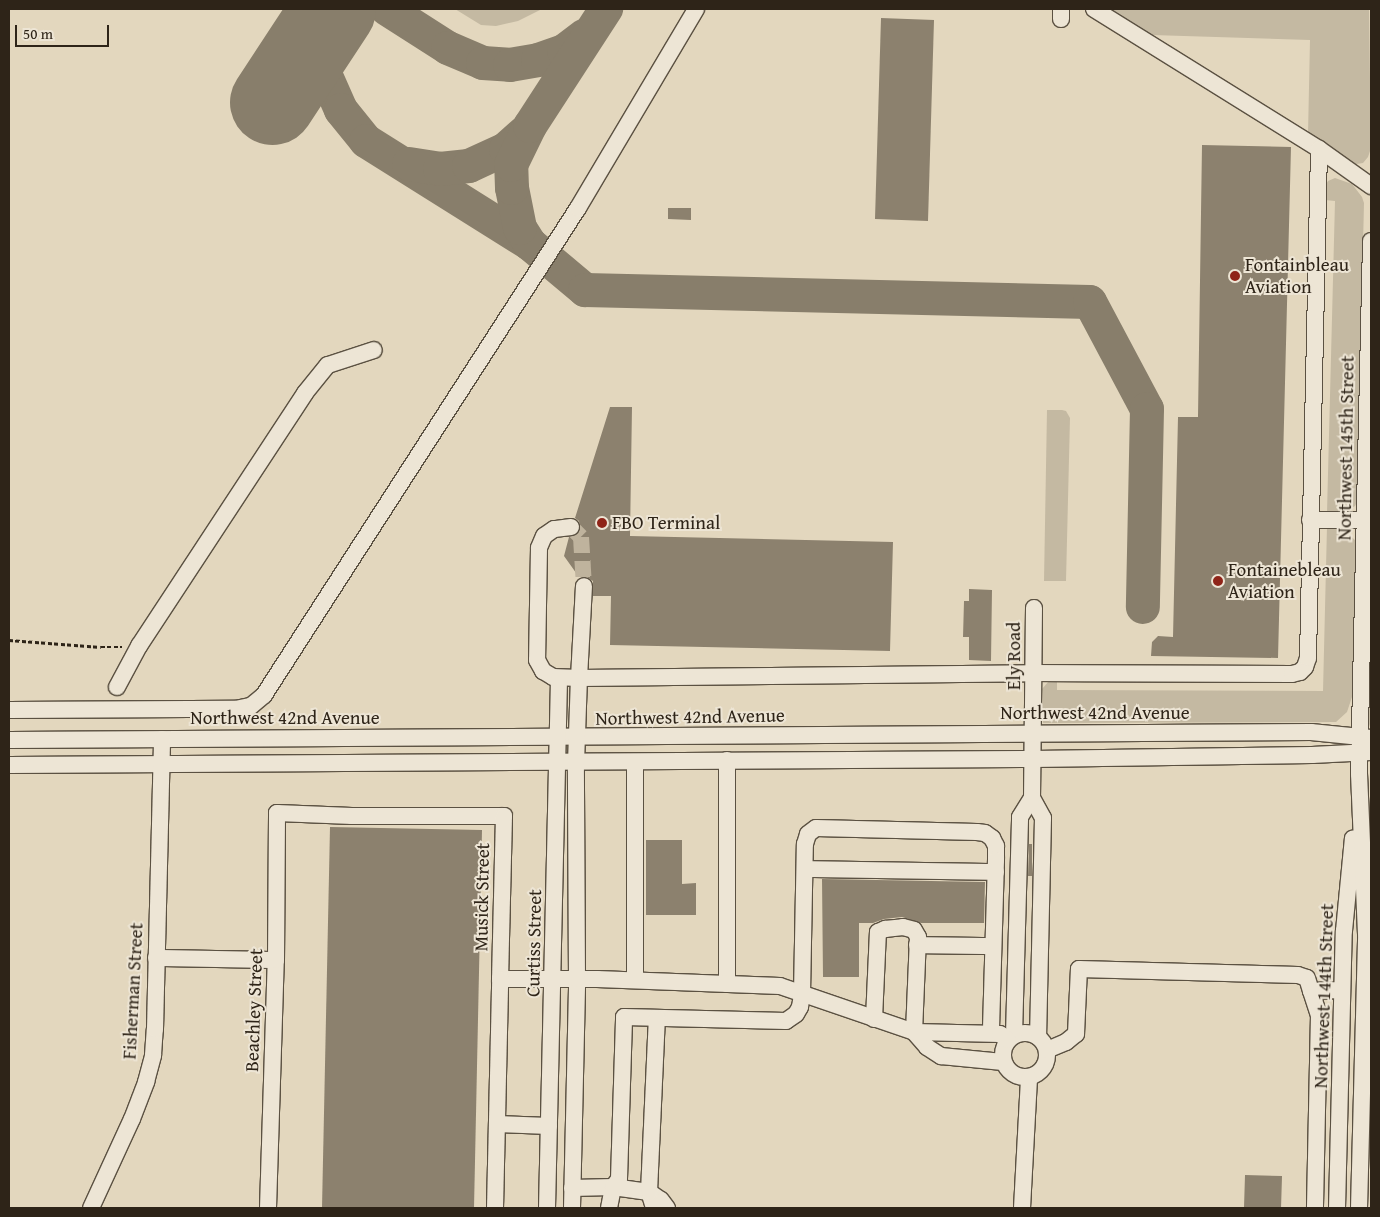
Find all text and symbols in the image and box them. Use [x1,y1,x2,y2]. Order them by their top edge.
scale bar [18,15,111,47]
text: 50 m [23,23,53,44]
place label: Fontainbleau Aviation [1245,254,1349,298]
marker: Fontainbleau Aviation [1229,270,1241,282]
street label: Northwest 145th Street [1333,355,1359,541]
place label: FBO Terminal [612,512,720,534]
marker: FBO Terminal [596,517,608,529]
place label: Fontainebleau Aviation [1228,559,1341,603]
marker: Fontainebleau Aviation [1212,575,1224,587]
street label: Ely Road [1003,622,1025,690]
street label: Northwest 42nd Avenue [1000,702,1190,724]
street label: Northwest 42nd Avenue [595,704,785,730]
street label: Northwest 42nd Avenue [190,707,380,729]
street label: Musick Street [470,842,494,952]
street label: Curtiss Street [522,889,546,997]
street label: Northwest 144th Street [1309,903,1339,1089]
street label: Fisherman Street [118,922,148,1060]
street label: Beachley Street [240,948,268,1072]

